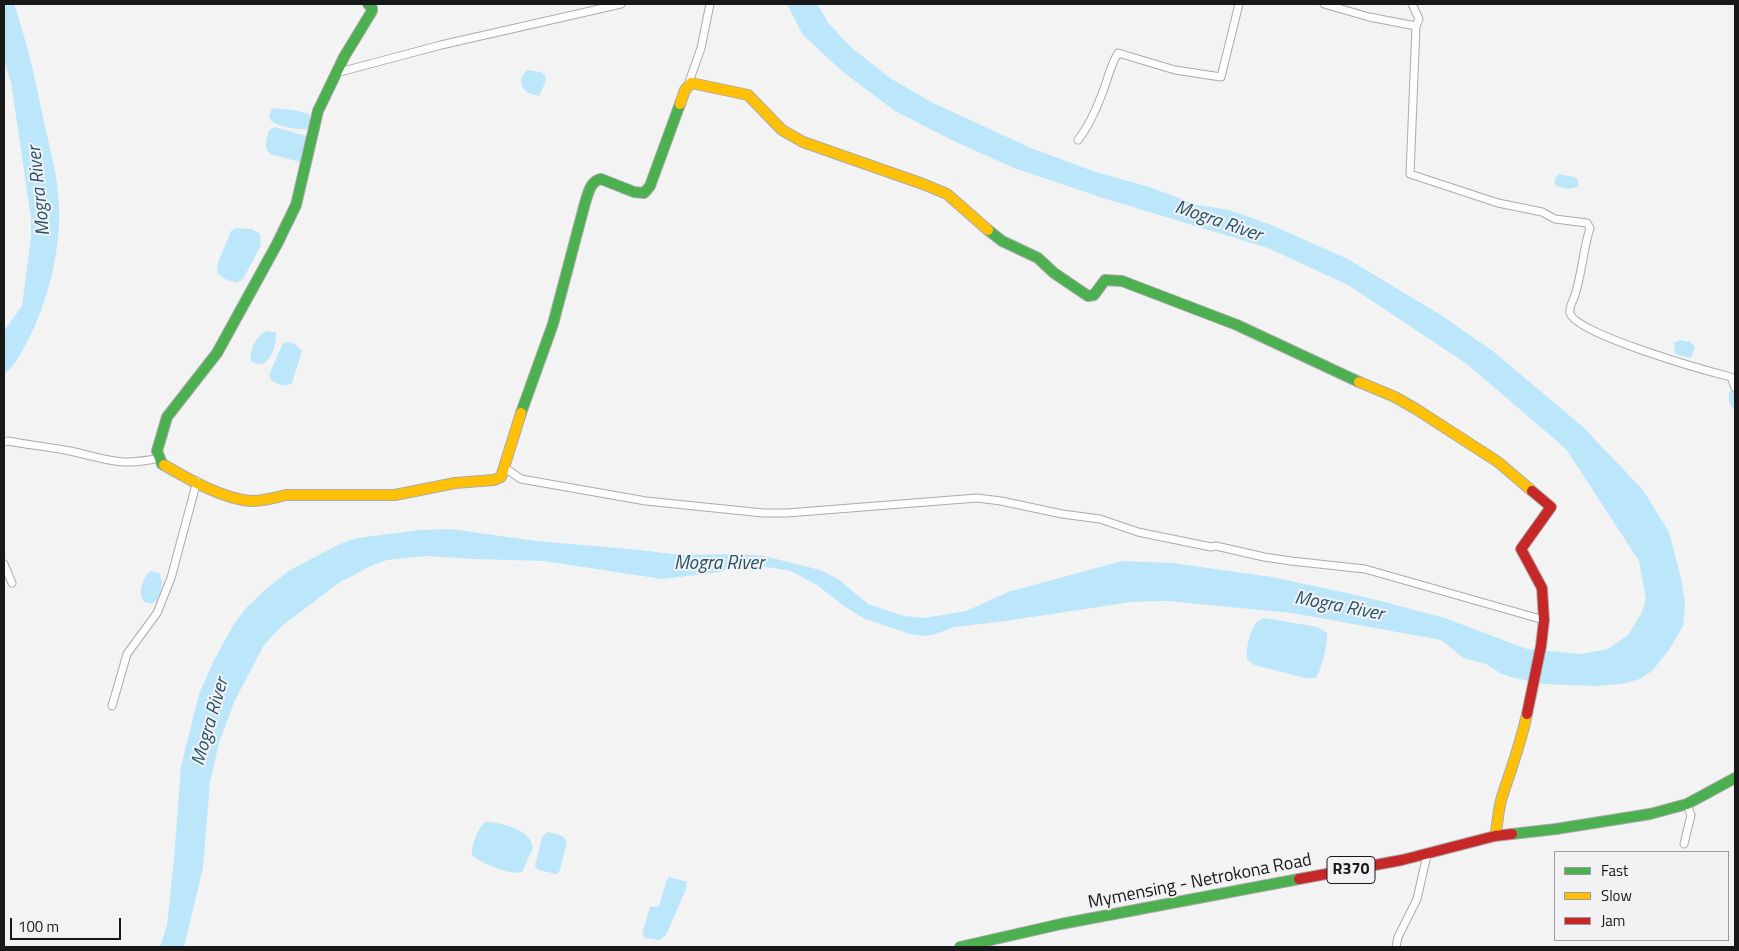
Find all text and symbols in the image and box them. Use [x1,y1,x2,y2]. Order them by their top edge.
water label: Mogra River [24,145,56,237]
water label: Mogra River [1172,197,1264,247]
water label: Mogra River [674,553,764,575]
water label: Mogra River [1293,587,1385,627]
water label: Mogra River [188,675,234,769]
street label: Mymensing - Netrokona Road [1086,850,1314,914]
legend [1554,851,1729,941]
road number: R370 [1327,856,1375,884]
text: Fast [1601,859,1628,882]
text: Slow [1601,884,1632,907]
scale bar [12,908,124,940]
text: Jam [1601,909,1625,932]
text: 100 m [18,915,59,938]

